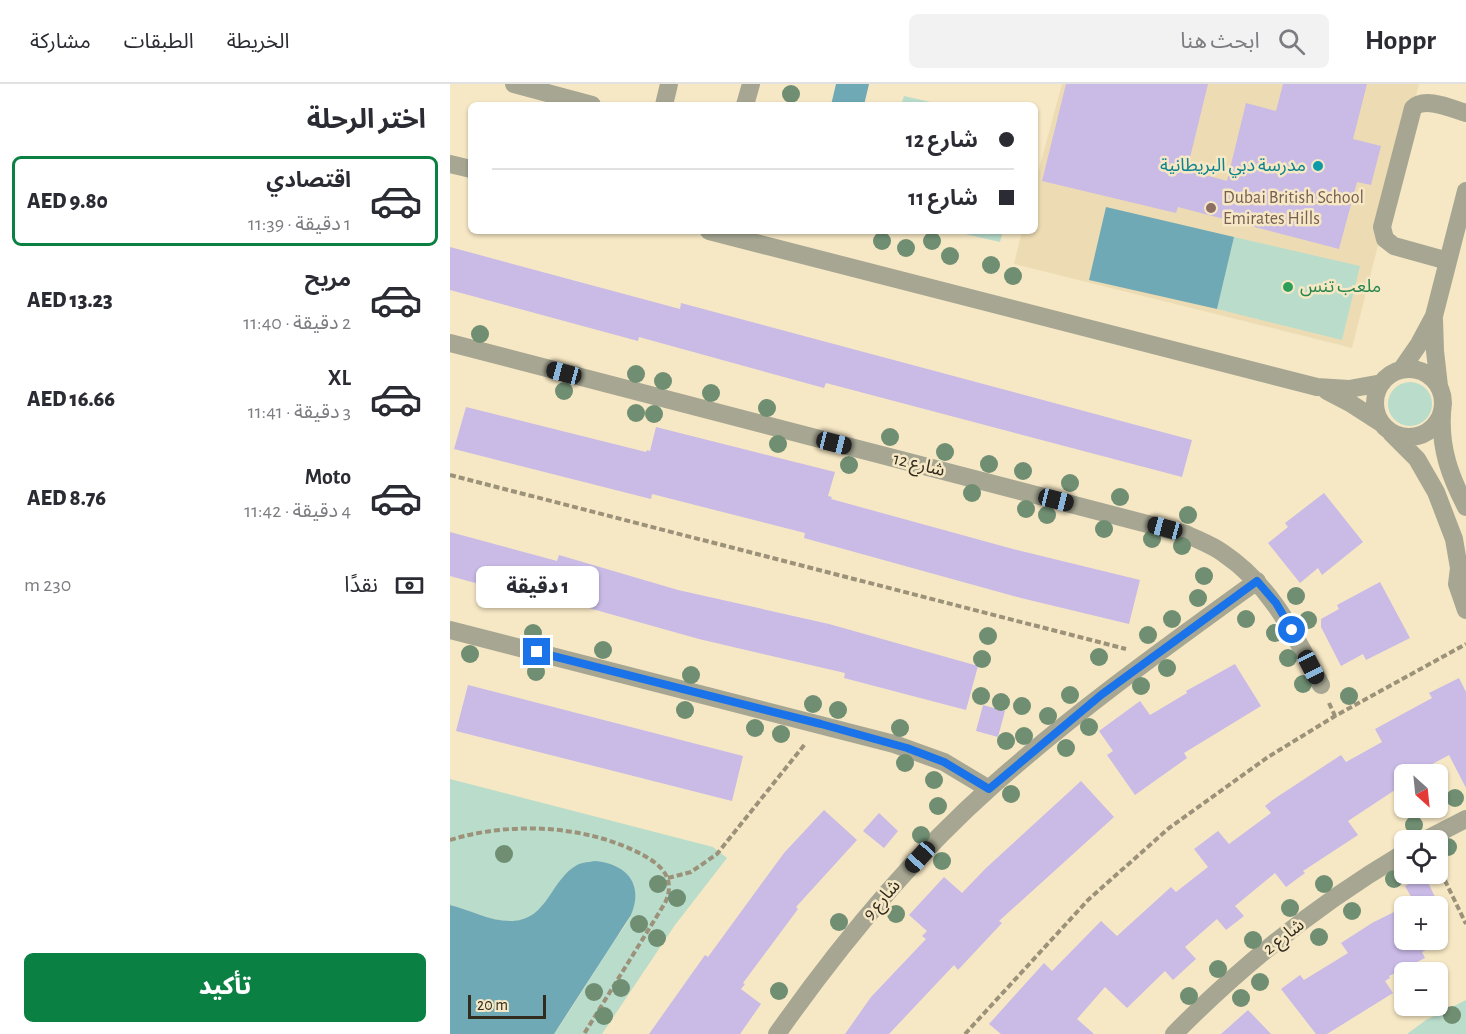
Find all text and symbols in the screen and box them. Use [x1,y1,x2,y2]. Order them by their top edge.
search box [909,14,1329,68]
icon: search [1275,25,1308,58]
text: Hoppr [1365,27,1436,55]
text: ابحث هنا [1180,30,1260,52]
text: مشاركة [30,31,91,52]
text: الطبقات [124,31,194,52]
text: الخريطة [227,31,290,52]
text: اختر الرحلة [307,106,426,133]
text: شارع 12 [906,129,978,151]
place label: مدرسة دبي البريطانية [1160,157,1306,178]
marker: مدرسة دبي البريطانية [1311,159,1325,173]
text: اقتصادي [266,169,351,191]
icon: car [369,174,423,228]
text: شارع 11 [908,187,978,209]
place label: Dubai British School Emirates Hills [1223,189,1364,228]
text: AED 9.80 [27,190,108,212]
marker: Dubai British School Emirates Hills [1204,201,1218,215]
text: 1 دقيقة · 11:39 [248,214,351,234]
text: مريح [305,268,351,290]
icon: car [369,273,423,327]
place label: ملعب تنس [1300,278,1381,297]
marker: ملعب تنس [1281,280,1295,294]
text: AED 13.23 [27,289,113,311]
text: 2 دقيقة · 11:40 [243,313,351,333]
car [544,360,584,386]
text: XL [328,367,351,389]
icon: car [369,372,423,426]
text: AED 16.66 [27,388,115,410]
text: 3 دقيقة · 11:41 [248,402,351,422]
car [814,430,854,456]
street label: شارع 12 [890,450,947,484]
text: Moto [305,466,351,488]
icon: car [369,471,423,525]
text: AED 8.76 [27,487,106,509]
car [1036,487,1076,513]
text: 4 دقيقة · 11:42 [244,501,351,521]
car [1145,515,1185,541]
callout: 1 دقيقة [476,565,598,607]
icon: cash [393,569,426,602]
text: نقدًا [344,574,378,596]
text: 230 m [24,575,71,595]
text: 1 دقيقة [506,577,569,597]
route start [1278,616,1305,643]
route end [523,638,550,665]
car [1295,647,1327,687]
north arrow [1394,764,1448,818]
map controls [1394,764,1448,1016]
button: locate [1394,830,1448,884]
car [901,838,939,876]
street label: شارع 9 [860,877,907,926]
button: + [1394,896,1448,950]
street label: شارع 2 [1260,916,1310,961]
button: تأكيد [24,953,426,1022]
button: − [1394,962,1448,1016]
scale bar [468,992,546,1020]
text: 20 m [477,997,508,1013]

